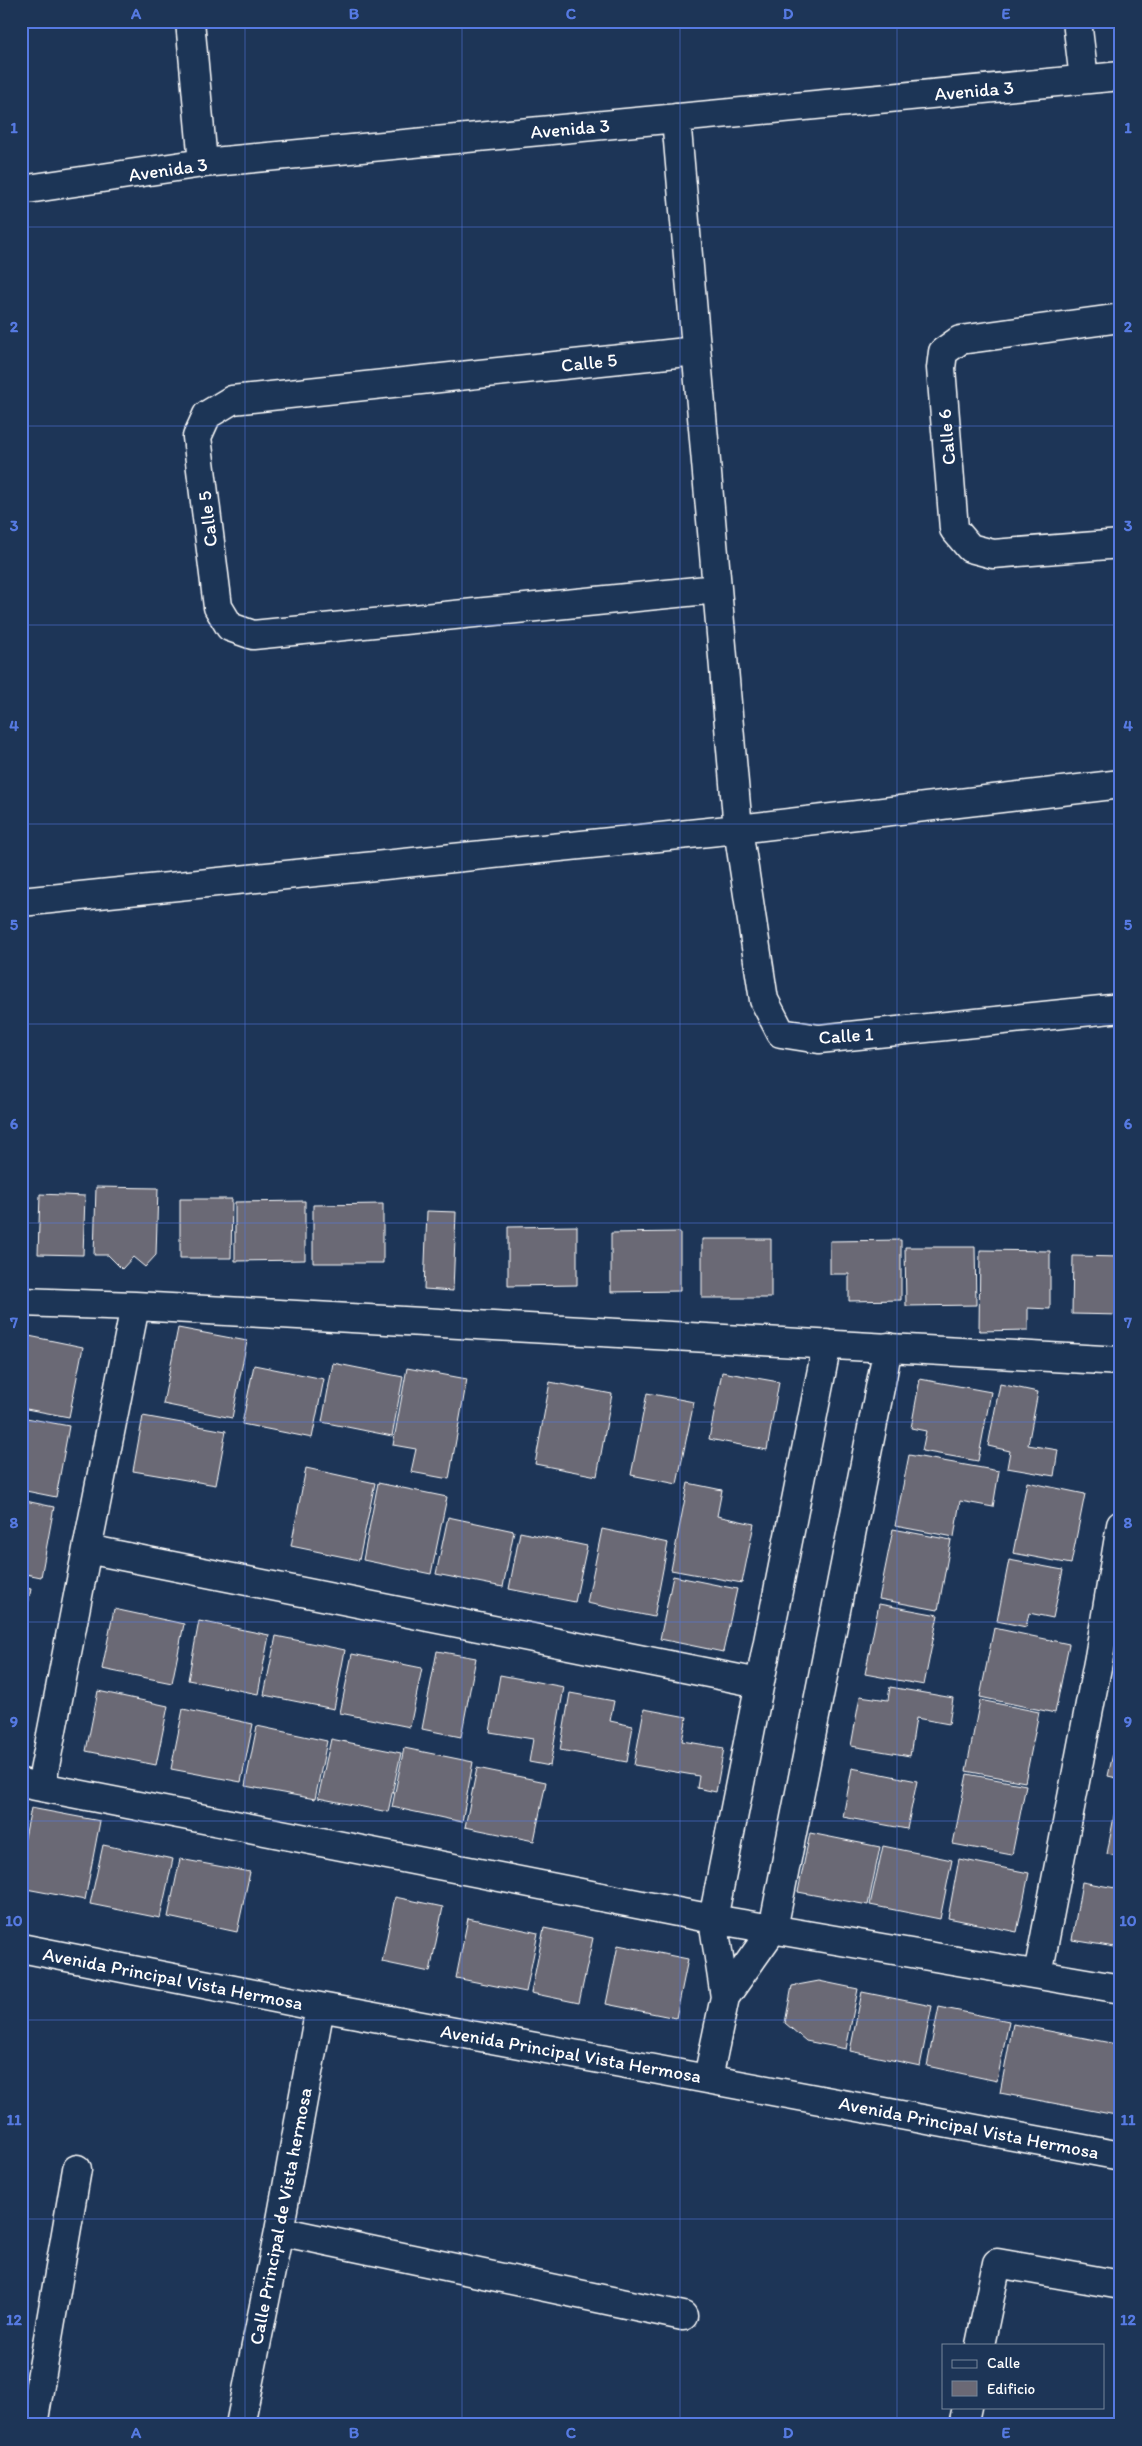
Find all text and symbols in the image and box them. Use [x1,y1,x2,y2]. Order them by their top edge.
text: A [130,4,142,23]
text: B [349,4,360,23]
text: C [566,4,577,23]
text: D [783,4,794,23]
text: E [1002,4,1011,23]
street label: Avenida 3 [933,76,1015,105]
street label: Avenida 3 [529,114,611,143]
text: 1 [10,118,18,137]
text: 1 [1124,118,1132,137]
street label: Avenida 3 [127,153,209,186]
text: 2 [10,317,19,336]
text: 2 [1124,317,1133,336]
street label: Calle 5 [560,348,618,377]
street label: Calle 6 [933,408,960,466]
street label: Calle 5 [193,490,222,548]
text: 3 [10,516,19,535]
text: 3 [1124,516,1133,535]
text: 4 [9,716,19,735]
text: 4 [1123,716,1133,735]
text: 5 [10,915,19,934]
text: 5 [1124,915,1133,934]
street label: Calle 1 [818,1022,874,1049]
text: 6 [10,1114,19,1133]
text: 6 [1124,1114,1133,1133]
text: 7 [9,1313,18,1332]
text: 7 [1123,1313,1132,1332]
text: 8 [10,1513,19,1532]
text: 8 [1124,1513,1133,1532]
text: 9 [10,1712,18,1731]
text: 9 [1124,1712,1132,1731]
text: 10 [5,1911,23,1930]
text: 10 [1119,1911,1137,1930]
street label: Avenida Principal Vista Hermosa [41,1942,305,2015]
street label: Avenida Principal Vista Hermosa [439,2019,703,2088]
street label: Calle Principal de Vista hermosa [244,2086,317,2347]
street label: Avenida Principal Vista Hermosa [837,2091,1101,2164]
text: 11 [7,2110,22,2129]
text: 11 [1121,2110,1136,2129]
text: 12 [6,2310,23,2329]
text: 12 [1120,2310,1137,2329]
legend [942,2344,1104,2408]
text: Calle [987,2354,1020,2372]
text: Edificio [987,2380,1035,2398]
text: A [130,2423,142,2442]
text: B [349,2423,360,2442]
text: C [566,2423,577,2442]
text: D [783,2423,794,2442]
text: E [1002,2423,1011,2442]

